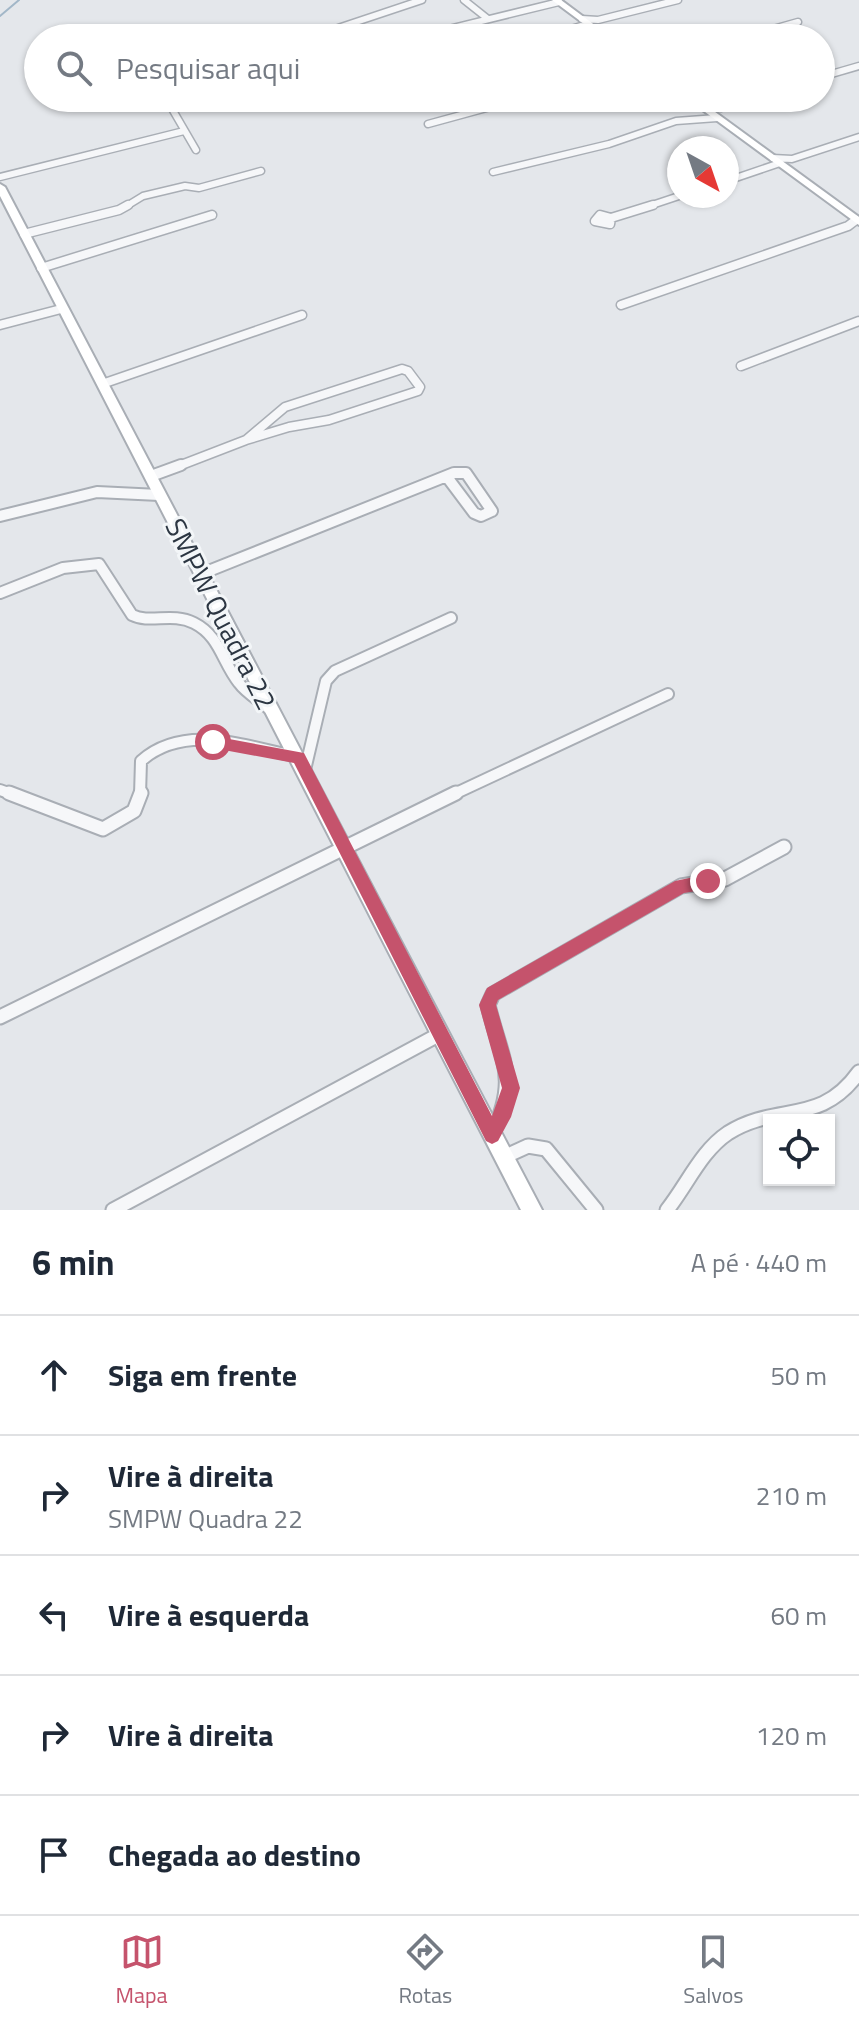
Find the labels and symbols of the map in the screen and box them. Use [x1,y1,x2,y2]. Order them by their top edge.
north arrow [667,136,739,208]
street label: SMPW Quadra 22 [155,511,288,717]
route start [195,724,231,760]
route end [690,863,726,899]

